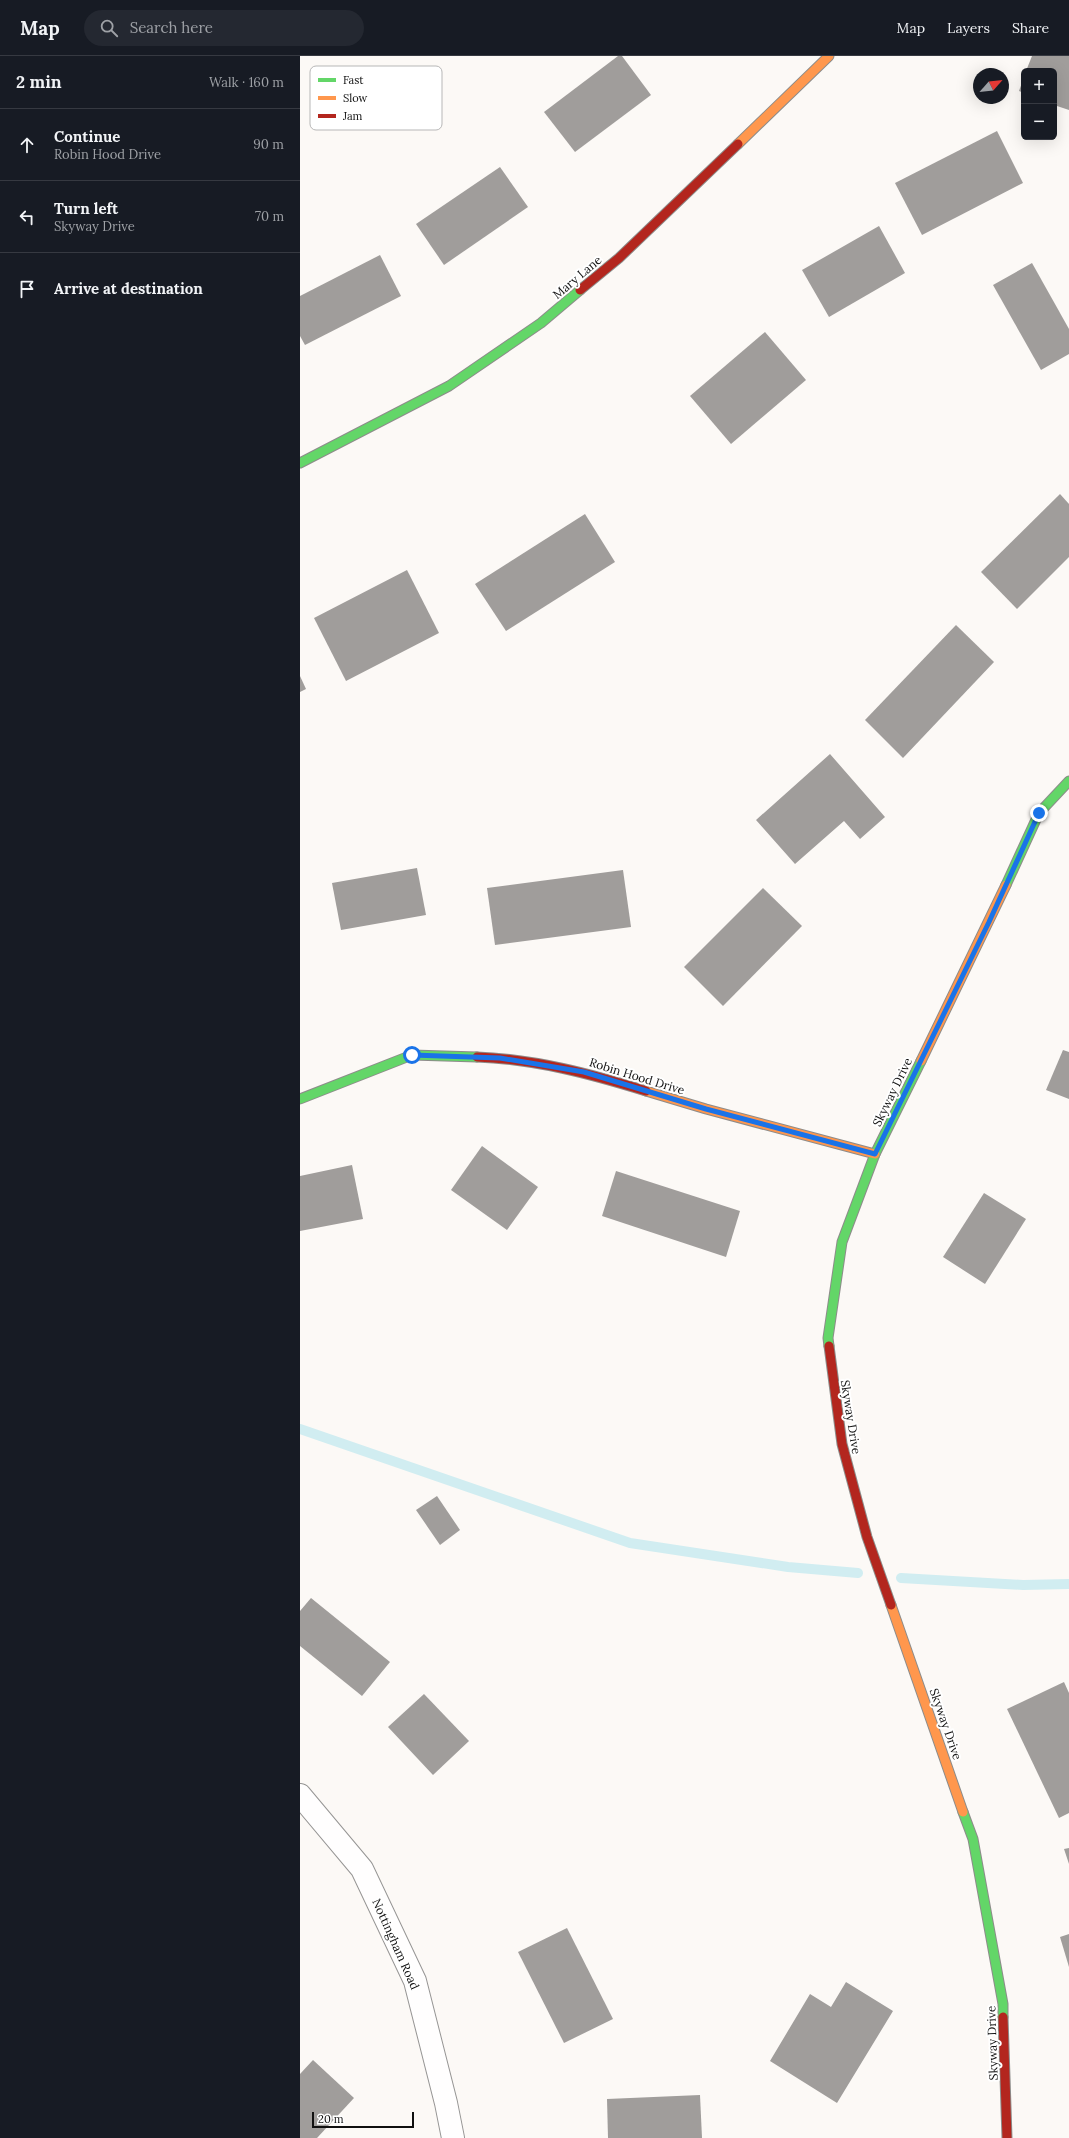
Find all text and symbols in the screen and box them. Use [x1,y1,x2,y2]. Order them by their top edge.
search box [84,10,364,46]
text: Map [20,16,60,40]
icon: search [98,17,120,39]
text: Search here [130,18,213,37]
text: Map [897,19,925,37]
text: Layers [947,19,990,37]
text: Share [1012,19,1049,37]
legend [310,66,442,130]
north arrow [973,68,1009,104]
map controls [1021,68,1057,140]
button: + [1021,68,1057,104]
text: 2 min [16,71,62,93]
text: Fast [343,73,364,87]
text: Walk · 160 m [209,74,284,91]
text: Slow [343,91,368,105]
button: − [1021,104,1057,140]
text: Jam [342,109,363,123]
text: Continue [54,127,120,146]
icon: ahead [16,134,38,156]
text: 90 m [253,136,284,153]
text: Robin Hood Drive [54,146,161,163]
text: Turn left [54,199,118,218]
icon: left [16,206,38,228]
text: 70 m [255,208,284,225]
text: Skyway Drive [54,218,135,235]
street label: Mary Lane [549,252,605,302]
icon: arrive [16,278,38,300]
text: Arrive at destination [54,279,203,298]
route end [1030,804,1048,822]
route start [403,1046,421,1064]
street label: Robin Hood Drive [588,1054,687,1098]
street label: Skyway Drive [869,1055,915,1129]
street label: Skyway Drive [838,1379,864,1456]
street label: Skyway Drive [927,1686,965,1762]
street label: Nottingham Road [369,1896,423,1992]
street label: Skyway Drive [983,2005,1001,2081]
scale bar [312,2110,414,2129]
text: 20 m [318,2112,343,2126]

